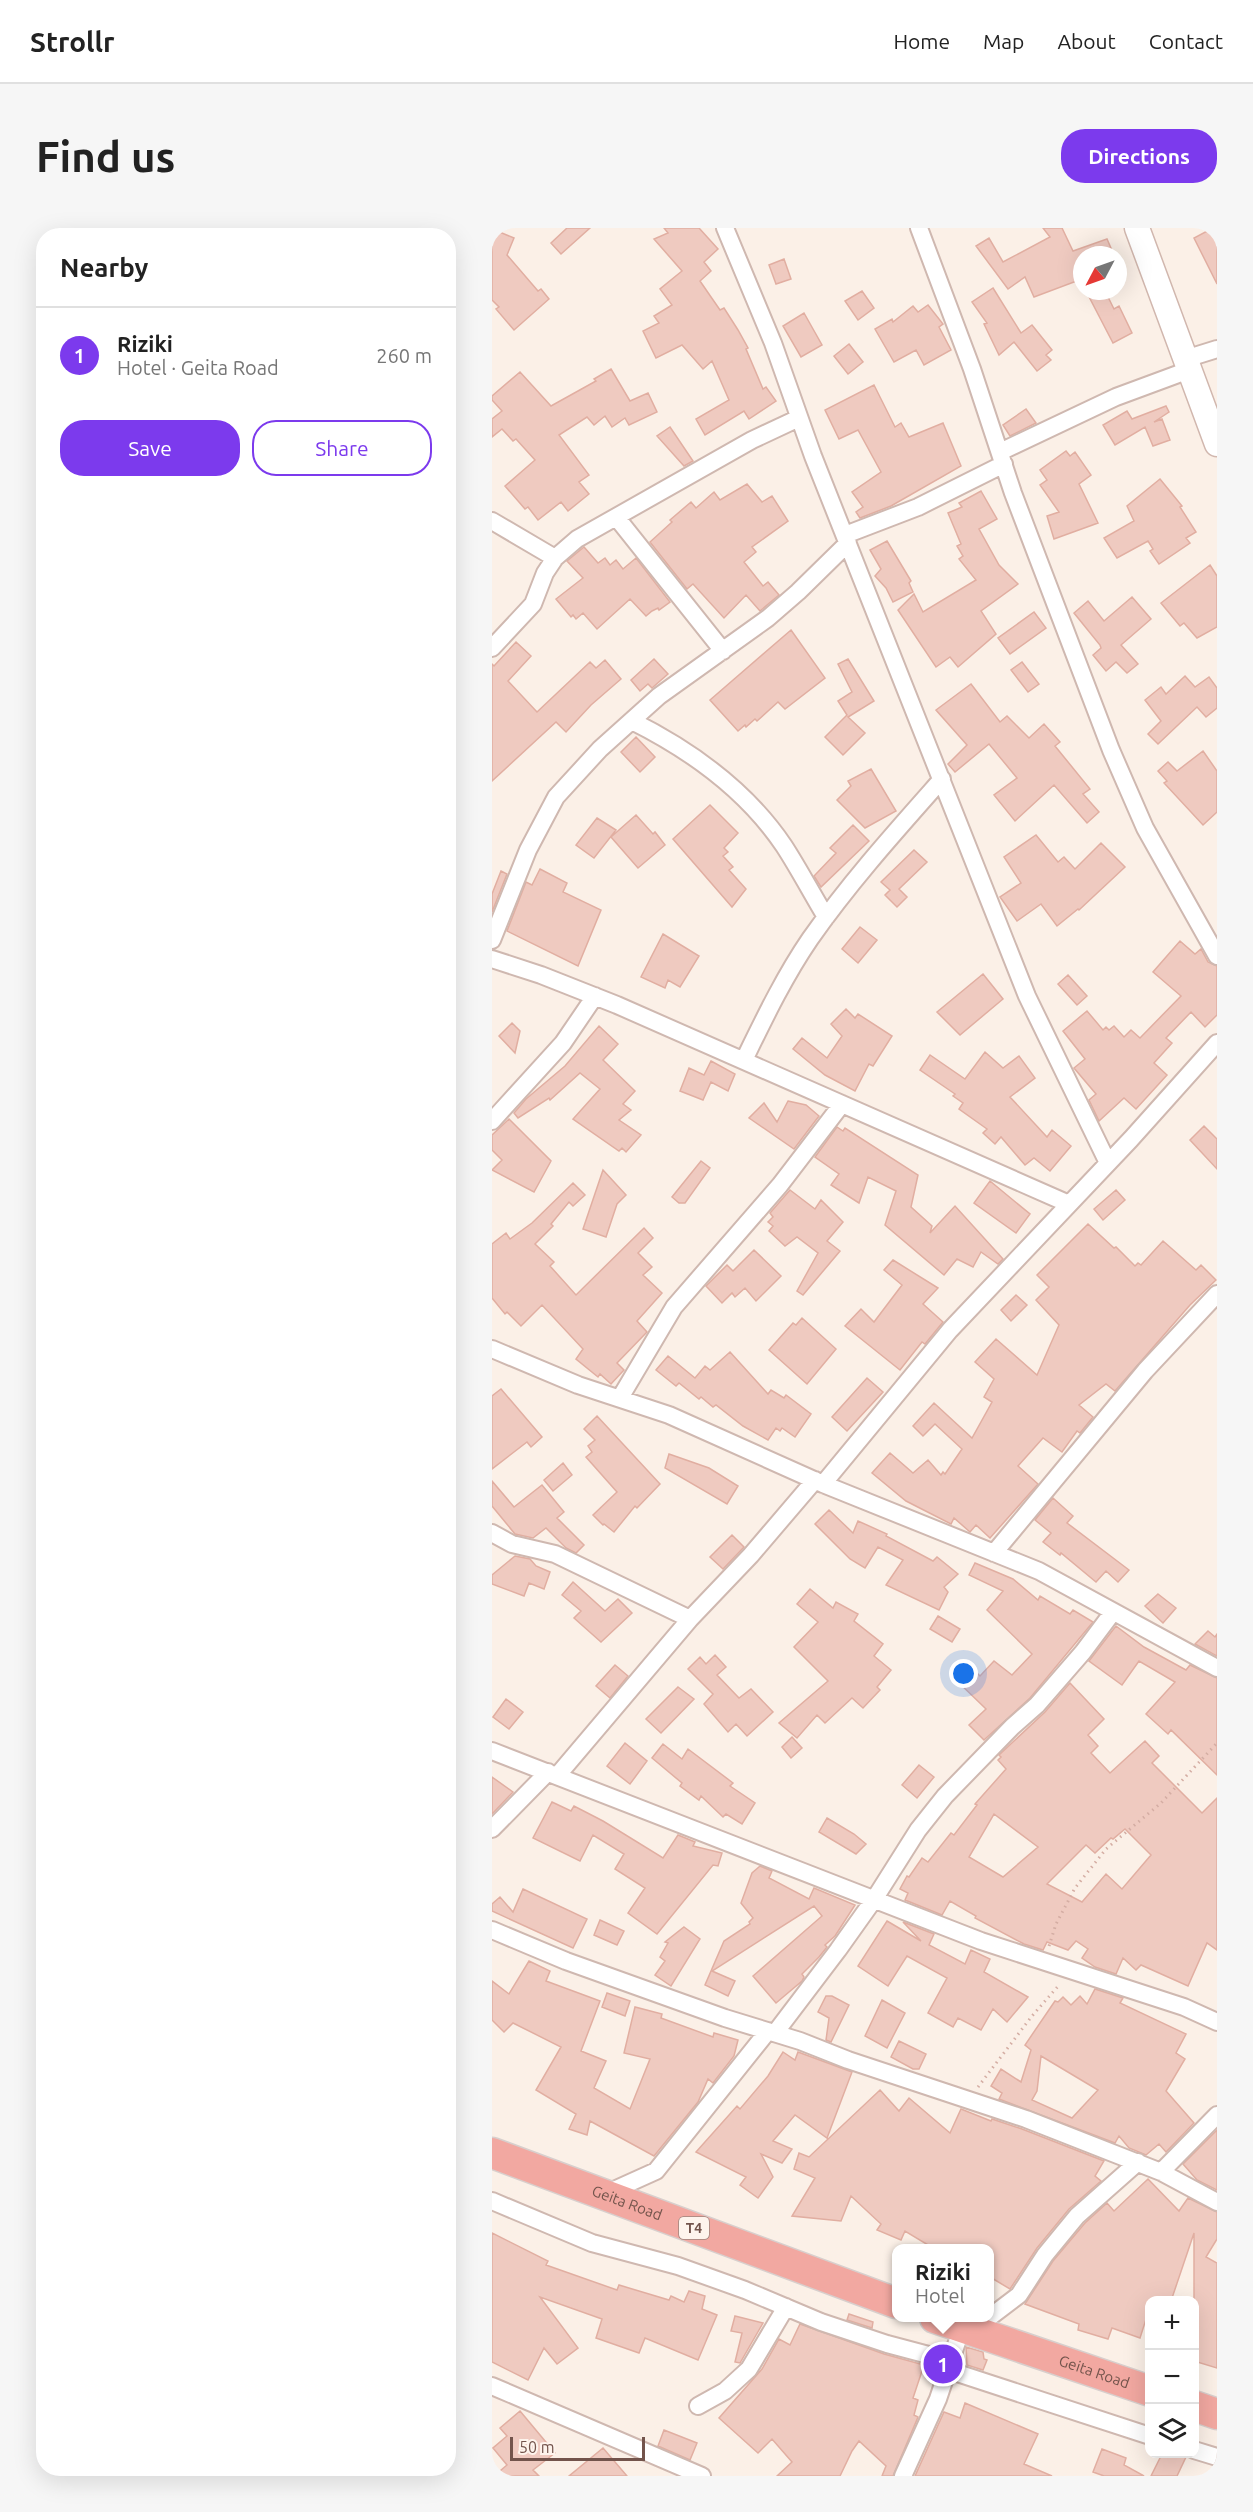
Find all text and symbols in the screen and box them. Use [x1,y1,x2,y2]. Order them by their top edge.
text: Strollr [30,26,115,57]
text: Home [893,29,950,53]
text: Map [983,29,1024,53]
text: About [1057,29,1116,53]
text: Contact [1149,29,1223,53]
button: Directions [1061,129,1217,183]
text: Find us [36,133,175,180]
north arrow [1073,246,1127,300]
text: Nearby [60,253,148,282]
text: Riziki [117,331,173,356]
text: 1 [74,344,85,367]
text: 260 m [376,344,432,367]
text: Hotel · Geita Road [117,356,279,379]
button: Save [60,420,240,476]
button: Share [252,420,432,476]
your location [949,1659,978,1688]
street label: Geita Road [590,2182,665,2223]
road number: T4 [679,2217,709,2239]
popup [892,2244,994,2322]
text: Riziki [915,2259,971,2284]
text: Hotel [915,2284,965,2307]
map controls [1145,2296,1199,2458]
button: + [1145,2296,1199,2350]
pin: 1 [924,2342,962,2386]
button: − [1145,2350,1199,2404]
street label: Geita Road [1057,2352,1132,2391]
button: layers [1145,2404,1199,2458]
scale bar [510,2434,645,2462]
text: 50 m [519,2438,555,2456]

